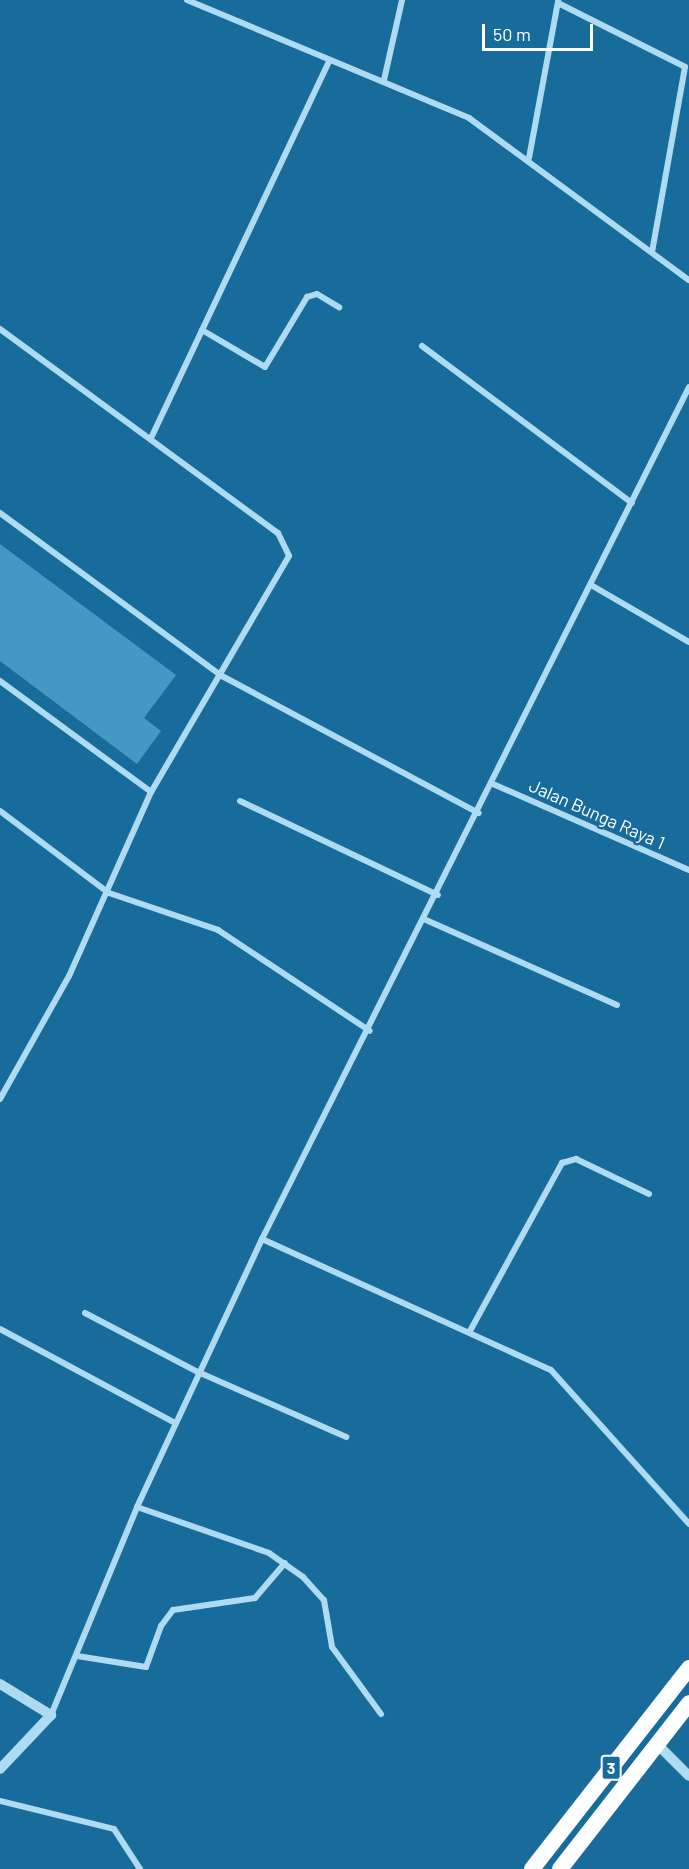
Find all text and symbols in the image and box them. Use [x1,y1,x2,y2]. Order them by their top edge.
scale bar [485,12,596,50]
text: 50 m [493,23,531,45]
street label: Jalan Bunga Raya 1 [526,774,668,854]
road number: 3 [600,1755,622,1781]

